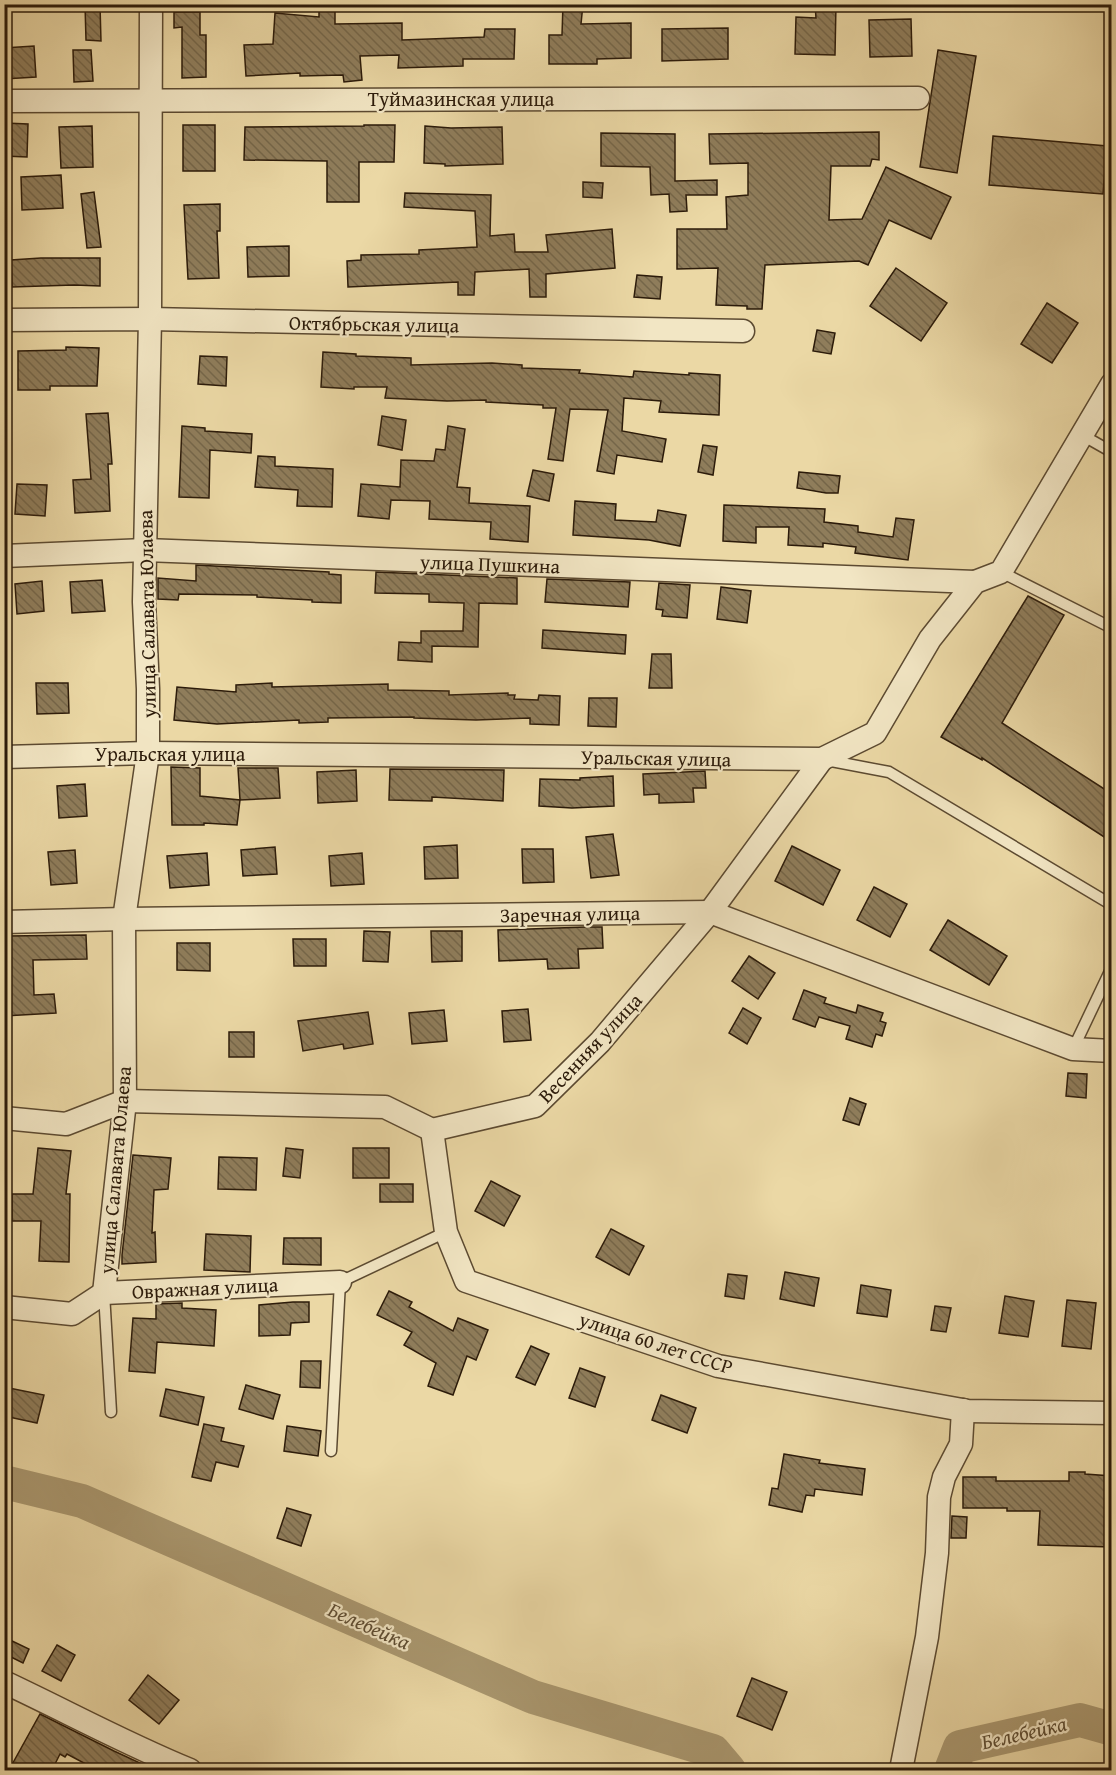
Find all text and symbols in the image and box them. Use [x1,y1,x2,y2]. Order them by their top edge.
street label: Туймазинская улица [368,84,555,113]
street label: Октябрьская улица [289,308,460,339]
street label: улица Салавата Юлаева [130,509,163,719]
street label: улица Пушкина [419,547,561,580]
street label: Уральская улица [95,739,246,768]
street label: Уральская улица [581,742,732,773]
street label: Заречная улица [500,898,641,929]
street label: Весенняя улица [531,986,649,1109]
street label: улица Салавата Юлаева [91,1064,138,1276]
street label: Овражная улица [131,1269,279,1306]
street label: улица 60 лет СССР [575,1304,737,1381]
water label: Белебейка [323,1594,415,1657]
water label: Белебейка [978,1708,1070,1757]

